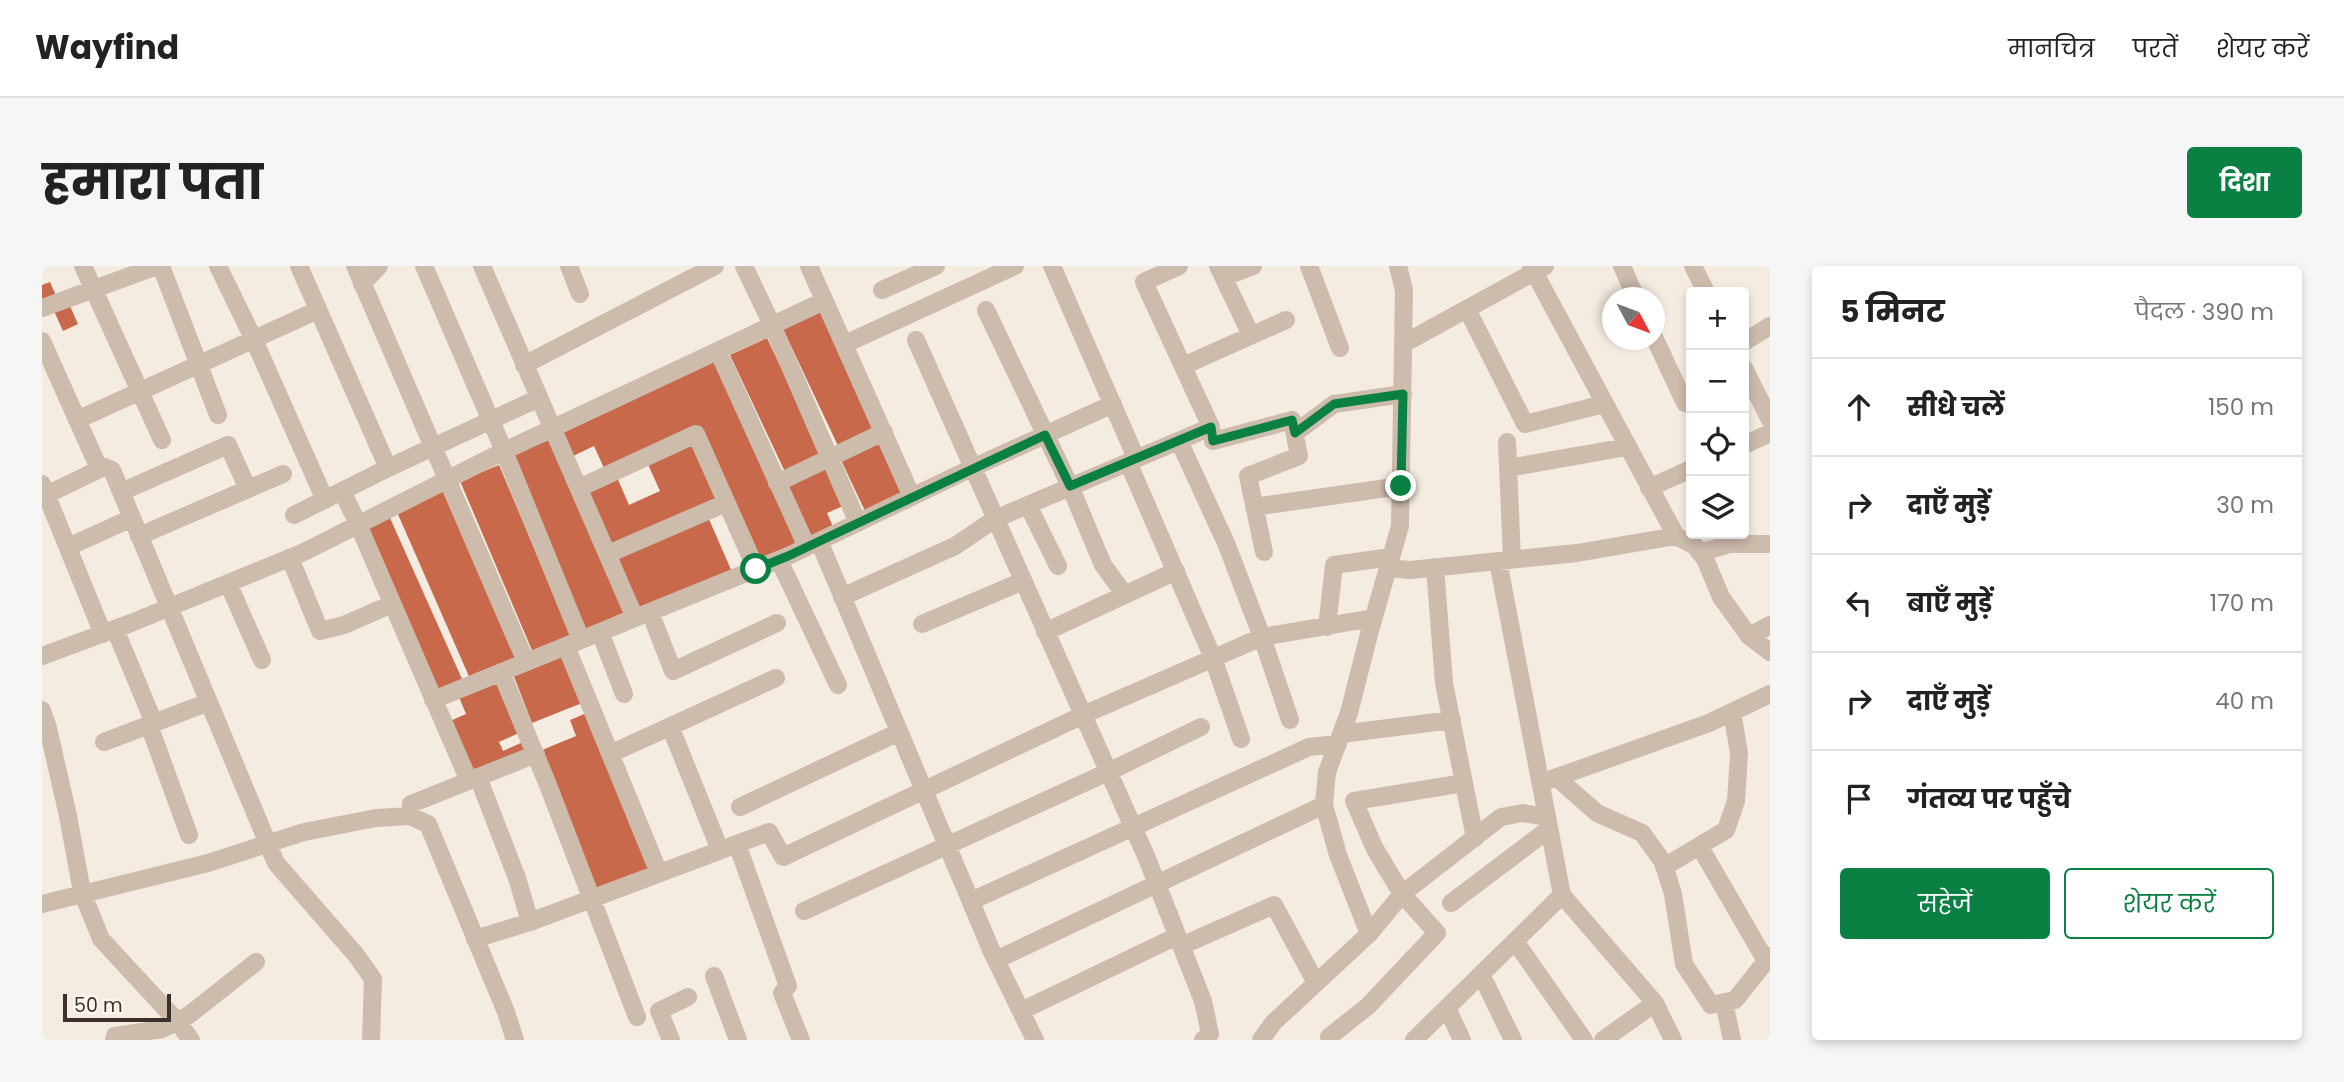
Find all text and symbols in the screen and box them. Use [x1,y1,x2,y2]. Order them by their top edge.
text: Wayfind [35,24,179,71]
text: मानचित्र [2008,32,2095,65]
text: परतें [2133,32,2178,65]
text: शेयर करें [2216,32,2309,65]
button: दिशा [2187,147,2302,218]
text: हमारा पता [42,148,263,216]
north arrow [1602,287,1665,350]
map controls [1686,287,1749,539]
button: + [1686,287,1749,350]
text: 5 मिनट [1840,290,1945,333]
text: पैदल · 390 m [2135,296,2274,328]
button: − [1686,350,1749,413]
icon: ahead [1840,388,1878,426]
text: सीधे चलें [1907,389,2005,425]
text: 150 m [2208,391,2274,423]
button: locate [1686,413,1749,476]
route end [1385,470,1416,501]
button: layers [1686,476,1749,539]
icon: right [1840,486,1878,524]
text: दाएँ मुड़ें [1907,487,1990,523]
text: 30 m [2216,489,2274,521]
route start [740,553,771,584]
icon: left [1840,584,1878,622]
text: बाएँ मुड़ें [1907,585,1992,621]
text: 170 m [2210,587,2274,619]
icon: right [1840,682,1878,720]
text: दाएँ मुड़ें [1907,683,1990,719]
text: 40 m [2215,685,2274,717]
icon: arrive [1840,780,1878,818]
text: गंतव्य पर पहुँचे [1907,781,2071,817]
button: सहेजें [1840,868,2050,939]
button: शेयर करें [2064,868,2274,939]
scale bar [63,991,172,1023]
text: 50 m [74,992,123,1019]

